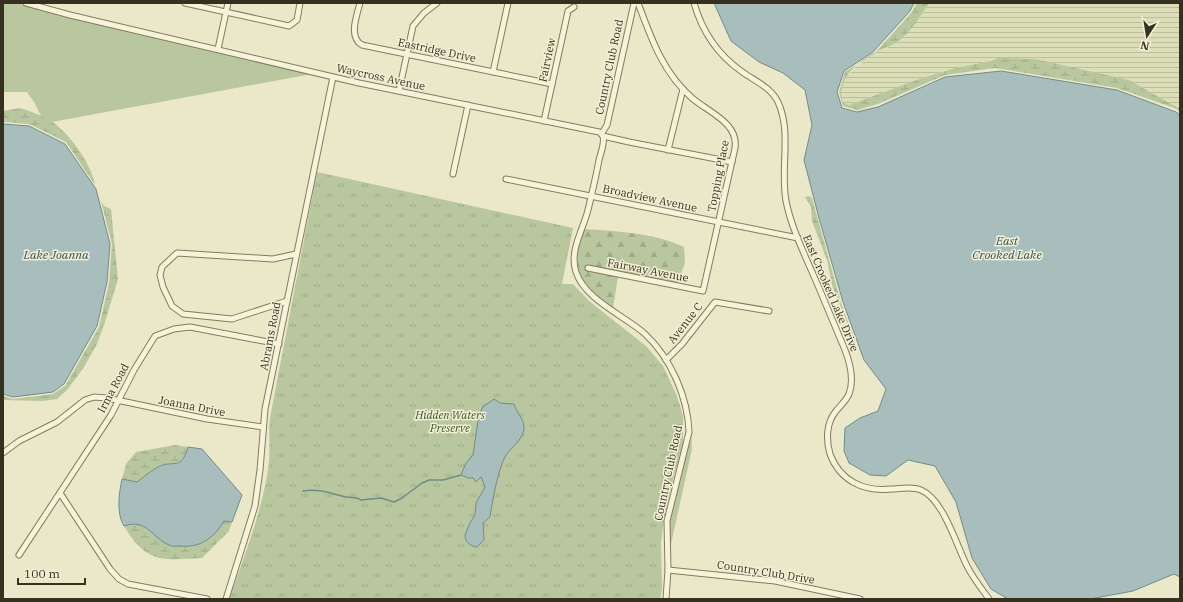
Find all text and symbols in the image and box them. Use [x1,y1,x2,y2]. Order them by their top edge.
north arrow [1127,16,1167,56]
street label: Country Club Road [592,18,626,116]
street label: Eastridge Drive [397,35,477,65]
street label: Fairview [535,36,559,83]
text: N [1139,38,1151,54]
street label: Waycross Avenue [335,61,427,93]
street label: Topping Place [704,139,732,213]
street label: Broadview Avenue [601,181,699,215]
street label: East Crooked Lake Drive [800,232,862,354]
water label: East Crooked Lake [972,233,1042,262]
water label: Lake Joanna [22,247,89,262]
street label: Fairway Avenue [606,255,690,285]
street label: Abrams Road [256,300,284,372]
street label: Avenue C [665,300,705,346]
street label: Irma Road [94,361,132,415]
street label: Joanna Drive [157,393,227,419]
park label: Hidden Waters Preserve [414,408,486,435]
street label: Country Club Road [651,424,685,522]
street label: Country Club Drive [716,557,816,587]
scale bar [18,560,85,586]
text: 100 m [24,566,60,581]

